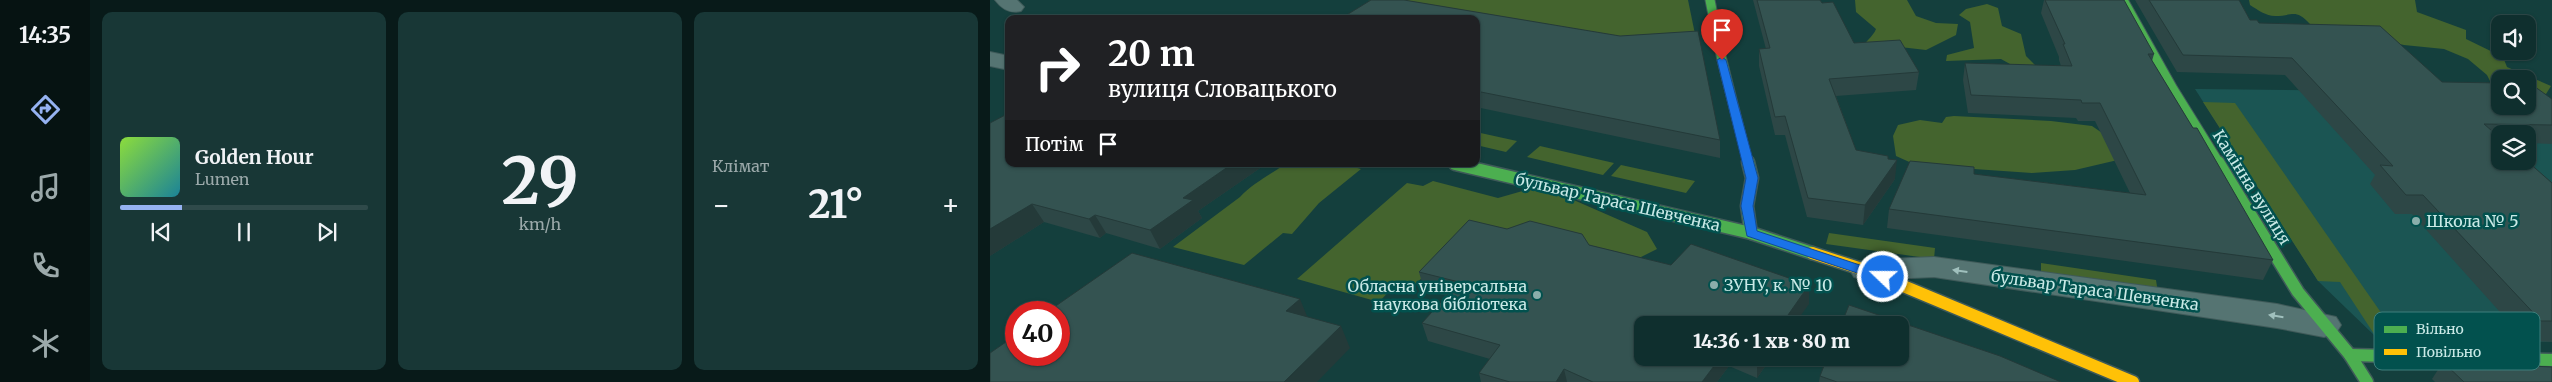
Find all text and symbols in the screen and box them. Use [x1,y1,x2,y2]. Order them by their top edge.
pin [1701,9,1743,60]
map controls [2491,15,2536,170]
button: sound [2491,15,2536,60]
icon: arrive [1708,16,1736,44]
text: 14:35 [19,21,71,49]
text: 20 m [1108,32,1195,76]
icon: right [1025,35,1090,100]
button: search [2491,70,2536,115]
text: вулиця Словацького [1108,75,1337,103]
icon: directions [28,92,63,127]
button: layers [2491,125,2536,170]
street label: Камінна вулиця [2209,126,2295,248]
icon: arrive [1094,130,1122,158]
text: Потім [1025,132,1084,156]
text: 29 [501,140,579,222]
text: Golden Hour [195,145,314,169]
text: Клімат [712,156,769,176]
text: Lumen [195,169,249,189]
street label: бульвар Тараса Шевченка [1514,169,1723,235]
icon: music [28,170,63,205]
text: 21° [808,181,864,228]
text: − [712,187,731,223]
text: + [941,187,960,223]
place label: Школа № 5 [2426,211,2519,231]
text: km/h [519,214,561,234]
marker: Школа № 5 [2410,215,2422,227]
icon: previous [147,218,175,246]
icon: pause [230,218,258,246]
icon: next [313,218,341,246]
icon: phone [28,248,63,283]
position arrow [1856,250,1908,302]
one-way arrow [1951,266,1967,274]
street label: бульвар Тараса Шевченка [1990,266,2201,315]
place label: ЗУНУ, к. № 10 [1724,275,1832,295]
place label: Обласна універсальна наукова бібліотека [1348,276,1527,314]
marker: ЗУНУ, к. № 10 [1708,279,1720,291]
marker: Обласна універсальна наукова бібліотека [1531,289,1543,301]
speed limit sign: 40 [1005,301,1070,366]
one-way arrow [2268,312,2284,320]
legend [2374,312,2540,370]
text: Вільно [2416,320,2464,338]
icon: climate [28,326,63,361]
text: 14:36 · 1 хв · 80 m [1693,329,1850,353]
text: Повільно [2416,343,2481,361]

